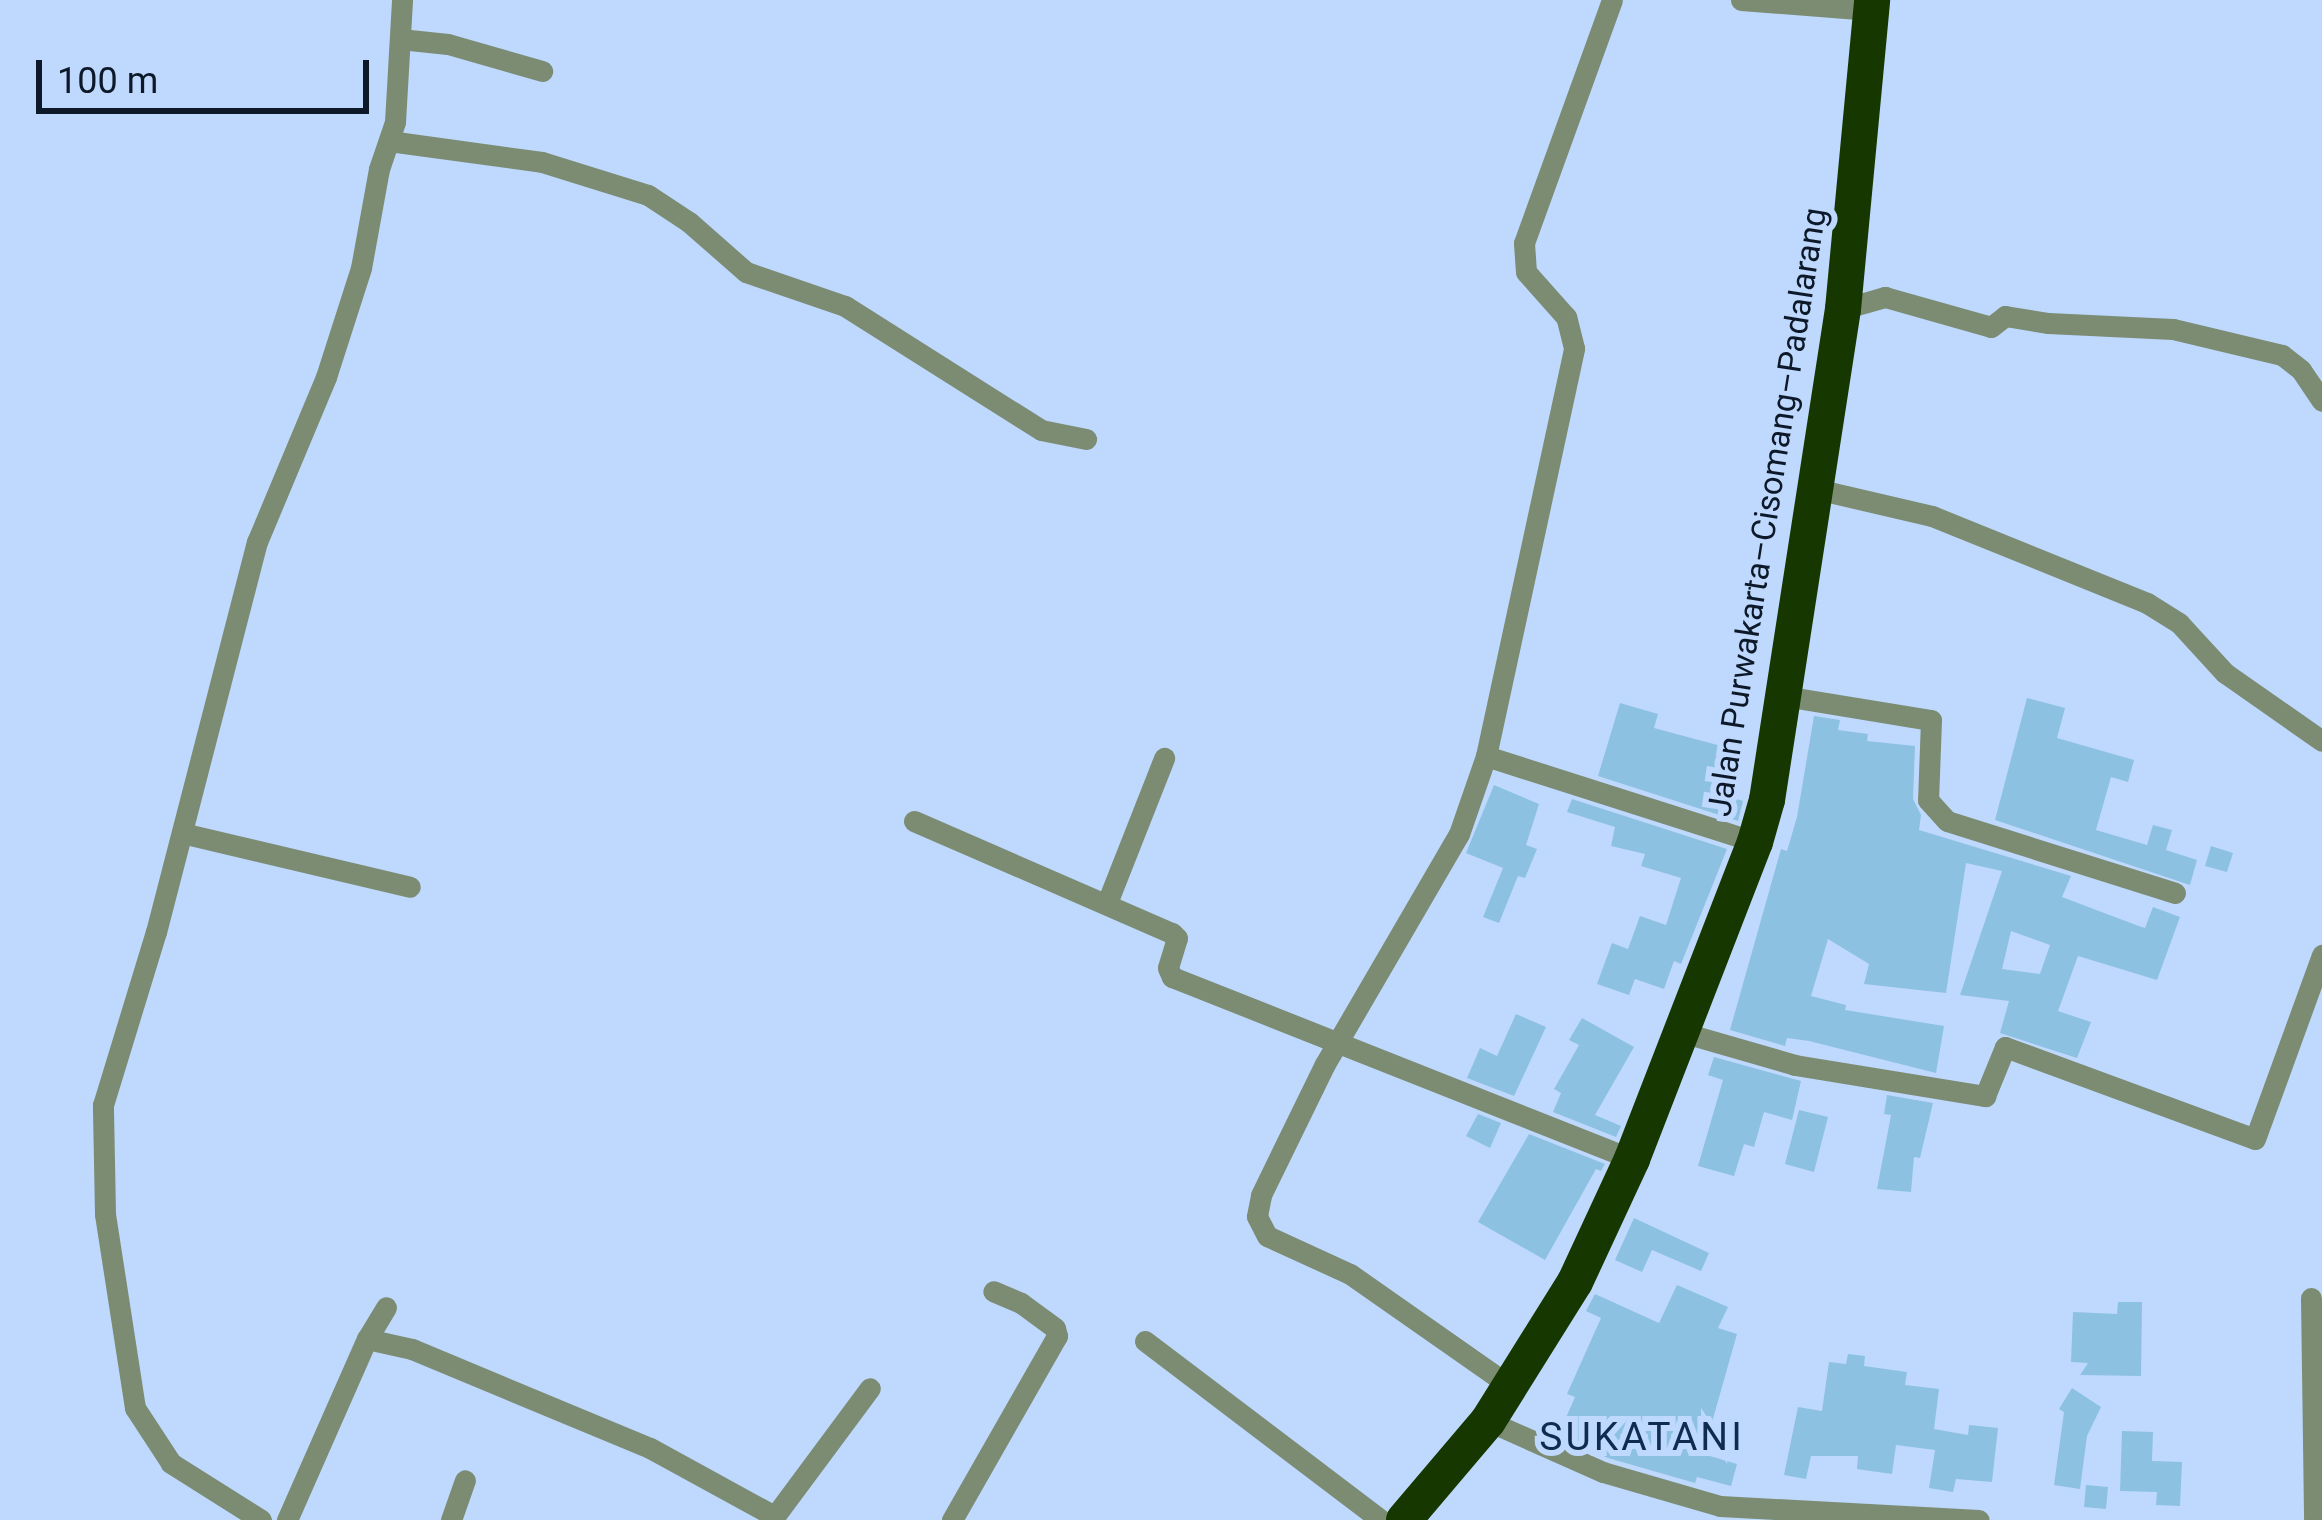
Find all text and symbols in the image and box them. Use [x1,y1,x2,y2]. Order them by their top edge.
scale bar [42,36,375,110]
text: 100 m [57,60,158,102]
street label: Jalan Purwakarta–Cisomang–Padalarang [1699,205,1835,819]
district label: SUKATANI [1539,1414,1745,1460]

